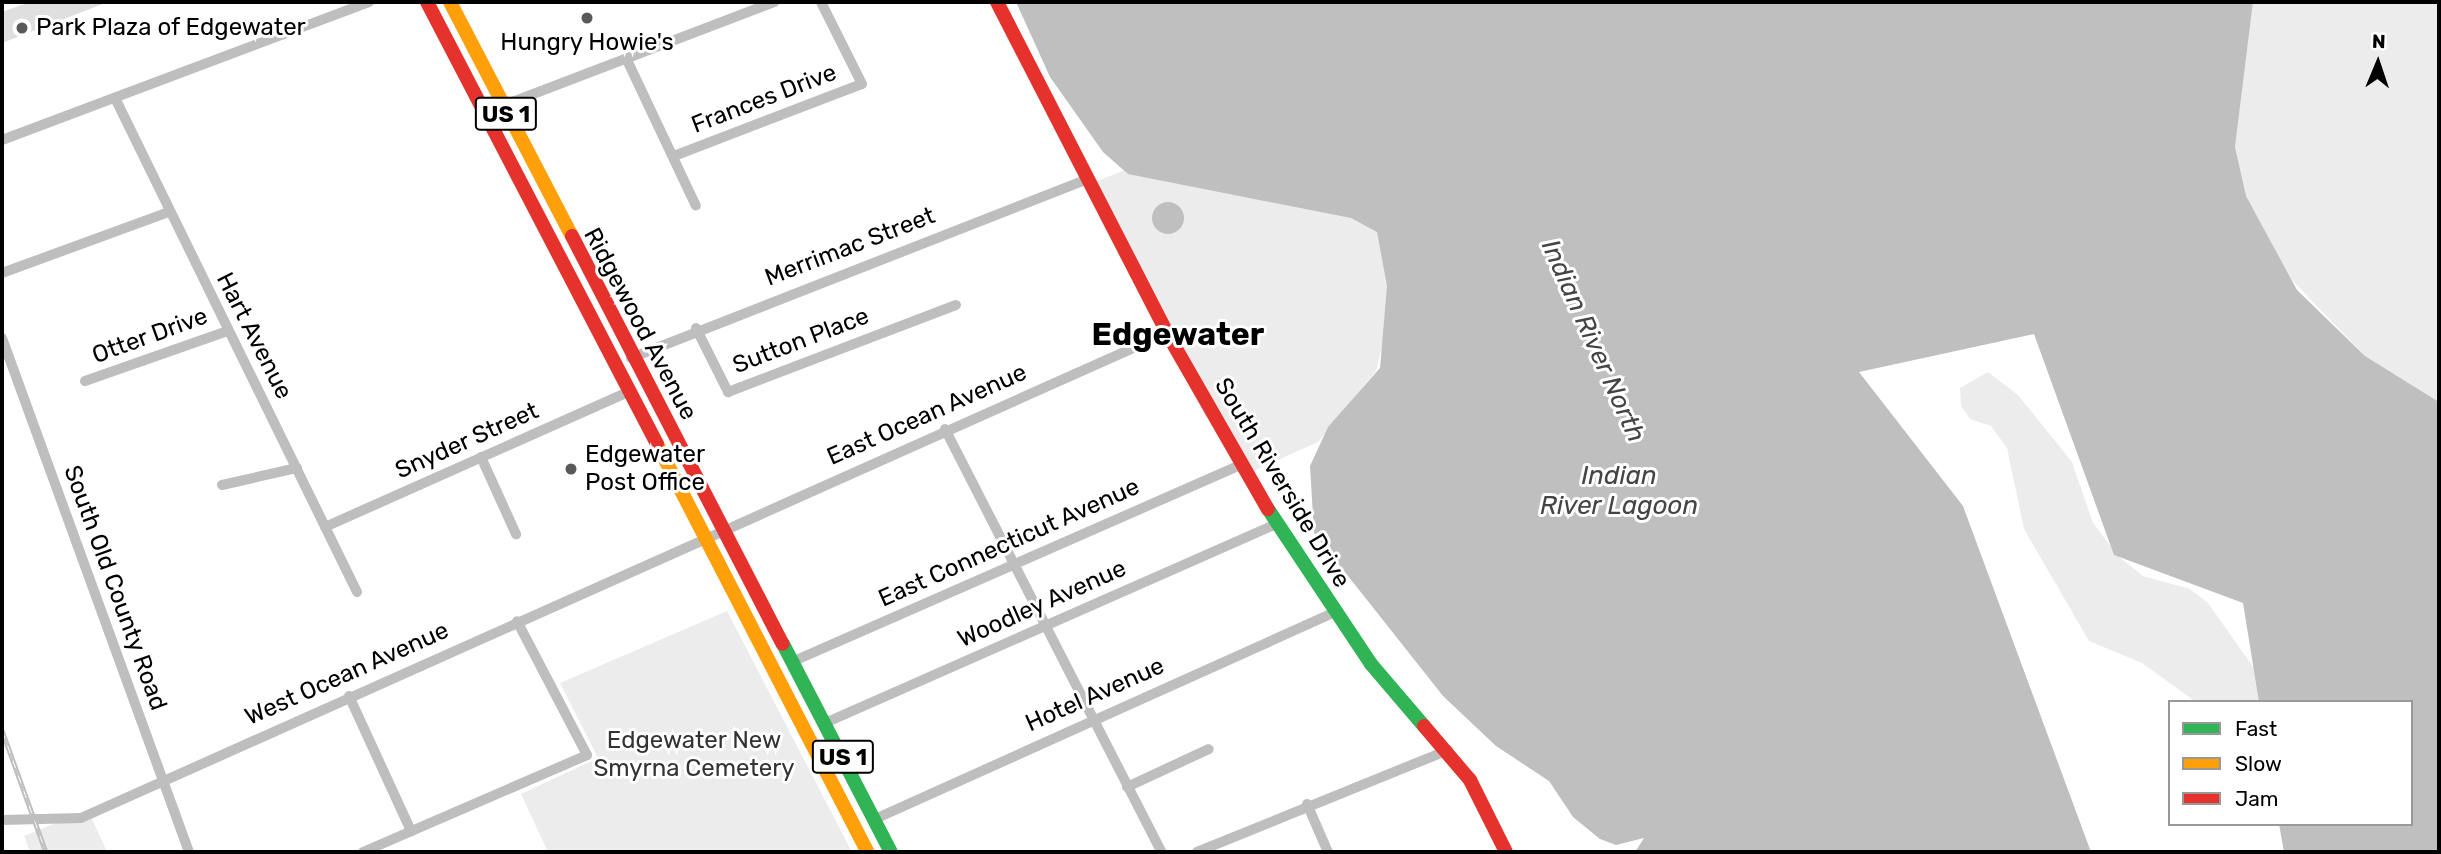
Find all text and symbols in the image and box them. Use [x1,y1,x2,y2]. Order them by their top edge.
marker: Hungry Howie's [579,10,595,26]
place label: Park Plaza of Edgewater [36,14,306,42]
marker: Park Plaza of Edgewater [14,20,30,36]
north arrow [2343,28,2413,98]
place label: Hungry Howie's [500,29,674,57]
text: N [2372,30,2386,53]
street label: Frances Drive [687,58,841,140]
road number: US 1 [475,94,538,134]
street label: Merrimac Street [761,201,939,293]
street label: Ridgewood Avenue [577,223,703,425]
water label: Indian River North [1534,235,1652,447]
street label: Hart Avenue [210,268,298,404]
street label: Otter Drive [88,302,212,370]
street label: Sutton Place [729,302,873,380]
district label: Edgewater [1092,315,1264,353]
street label: East Ocean Avenue [823,358,1031,472]
street label: South Riverside Drive [1208,373,1356,593]
street label: Snyder Street [391,397,543,485]
place label: Edgewater Post Office [585,441,705,497]
water label: Indian River Lagoon [1540,460,1698,522]
street label: South Old County Road [57,461,173,715]
marker: Edgewater Post Office [563,461,579,477]
street label: East Connecticut Avenue [874,472,1144,614]
street label: Woodley Avenue [953,554,1131,654]
street label: West Ocean Avenue [241,616,453,732]
street label: Hotel Avenue [1021,651,1169,739]
legend [2168,700,2413,826]
text: Fast [2235,716,2277,741]
park label: Edgewater New Smyrna Cemetery [593,727,795,783]
road number: US 1 [812,737,874,776]
text: Slow [2235,751,2282,776]
text: Jam [2235,786,2279,811]

